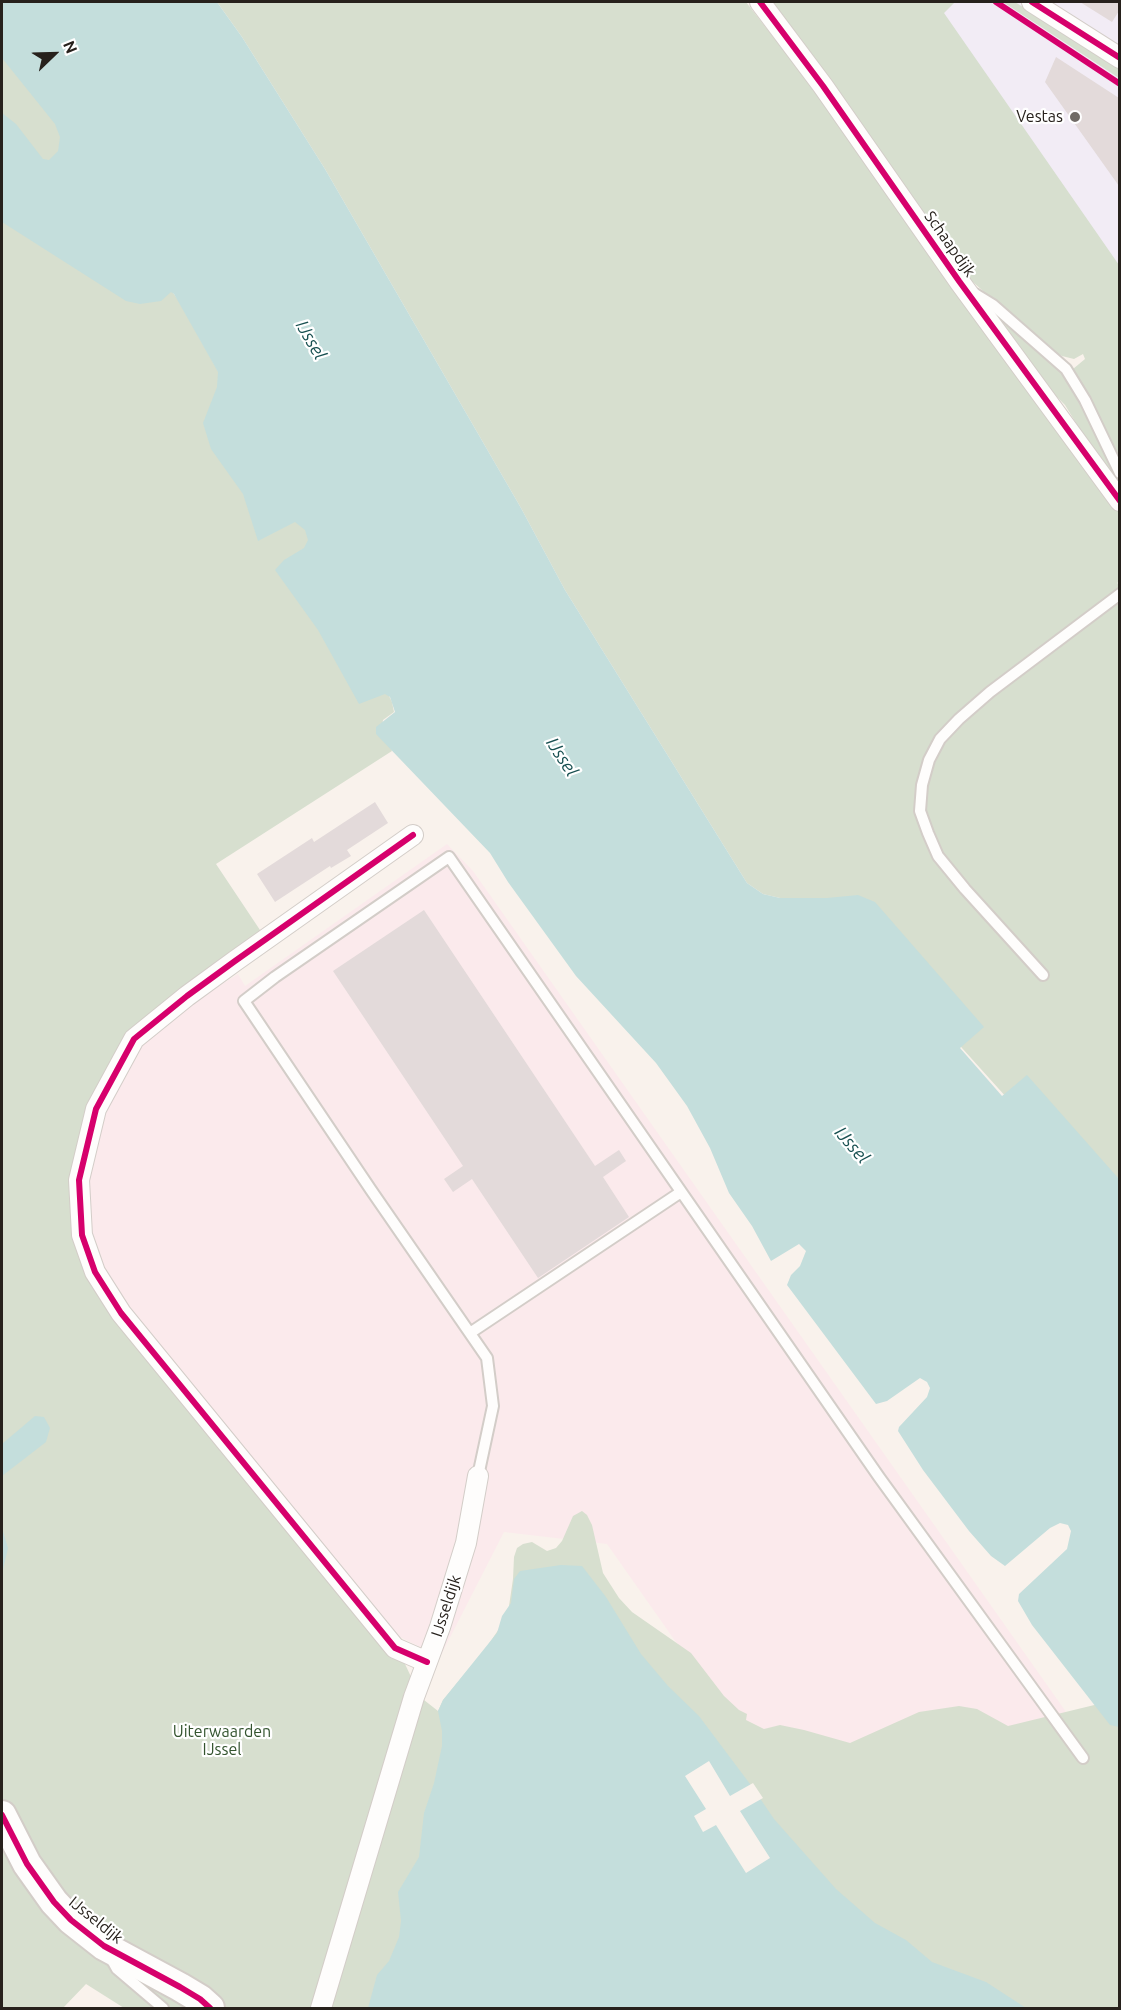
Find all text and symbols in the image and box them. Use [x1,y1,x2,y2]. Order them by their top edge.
north arrow [24,24,84,84]
text: N [60,38,81,56]
place label: Vestas [1016,107,1063,127]
marker: Vestas [1068,110,1082,124]
street label: Schaapdijk [920,207,980,281]
water label: IJssel [291,316,331,364]
water label: IJssel [541,733,583,781]
water label: IJssel [830,1122,874,1168]
street label: IJsseldijk [427,1573,465,1639]
park label: Uiterwaarden IJssel [173,1722,271,1760]
street label: IJsseldijk [65,1892,127,1948]

